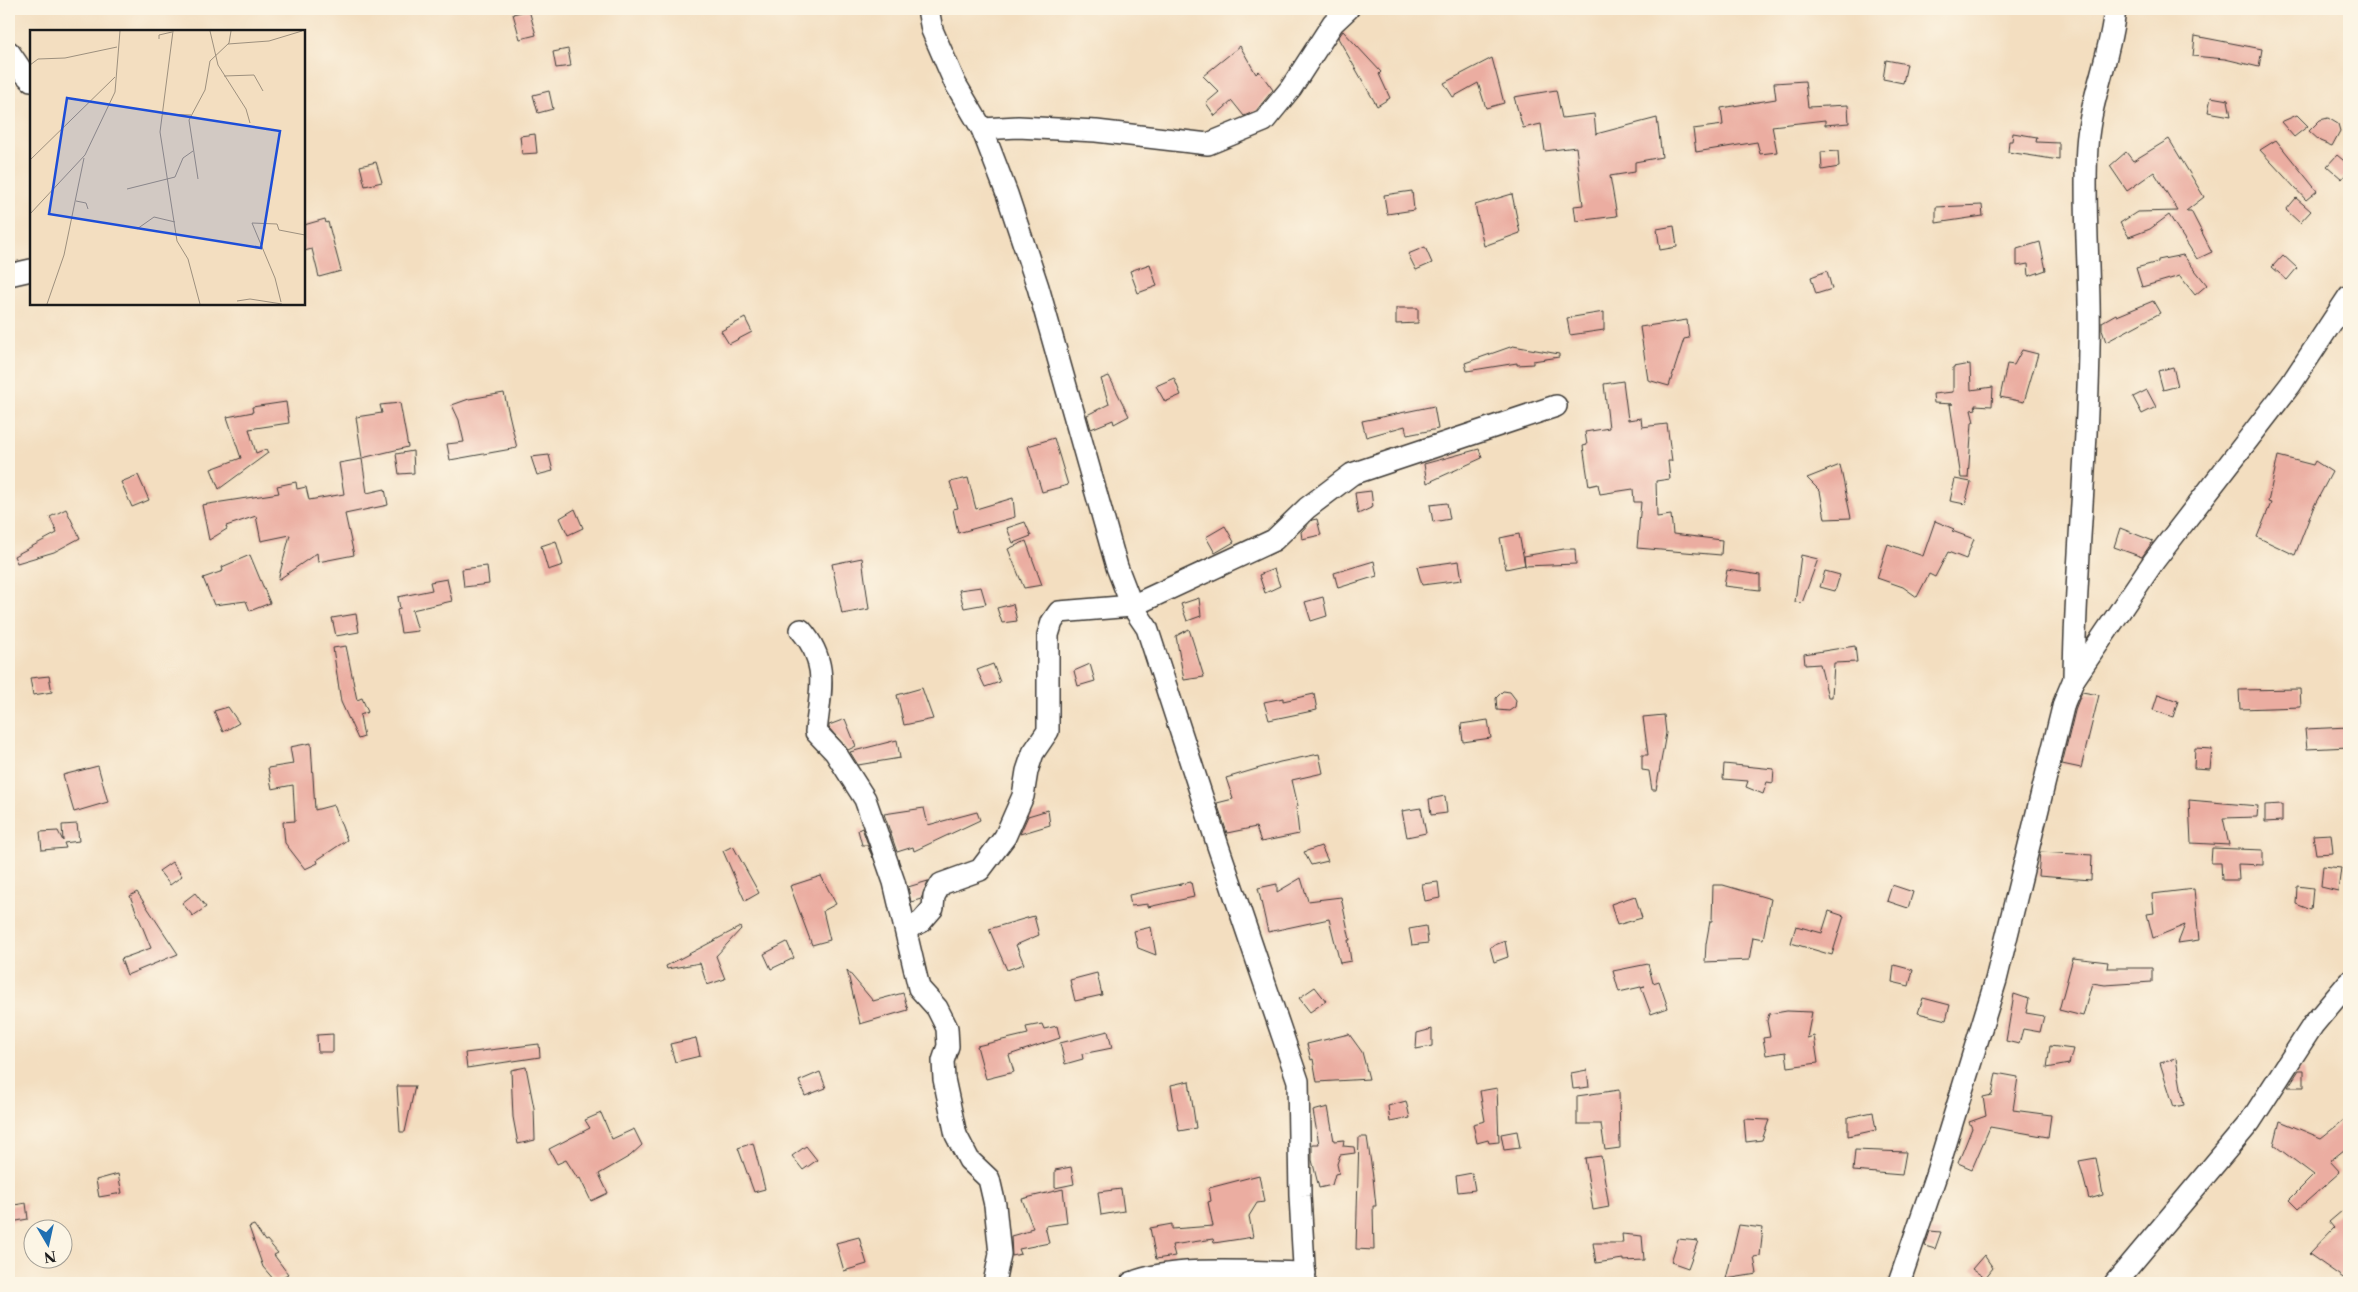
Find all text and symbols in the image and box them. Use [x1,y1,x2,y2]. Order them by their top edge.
inset map [30,30,305,305]
north arrow [22,1220,72,1270]
text: N [43,1247,57,1267]

